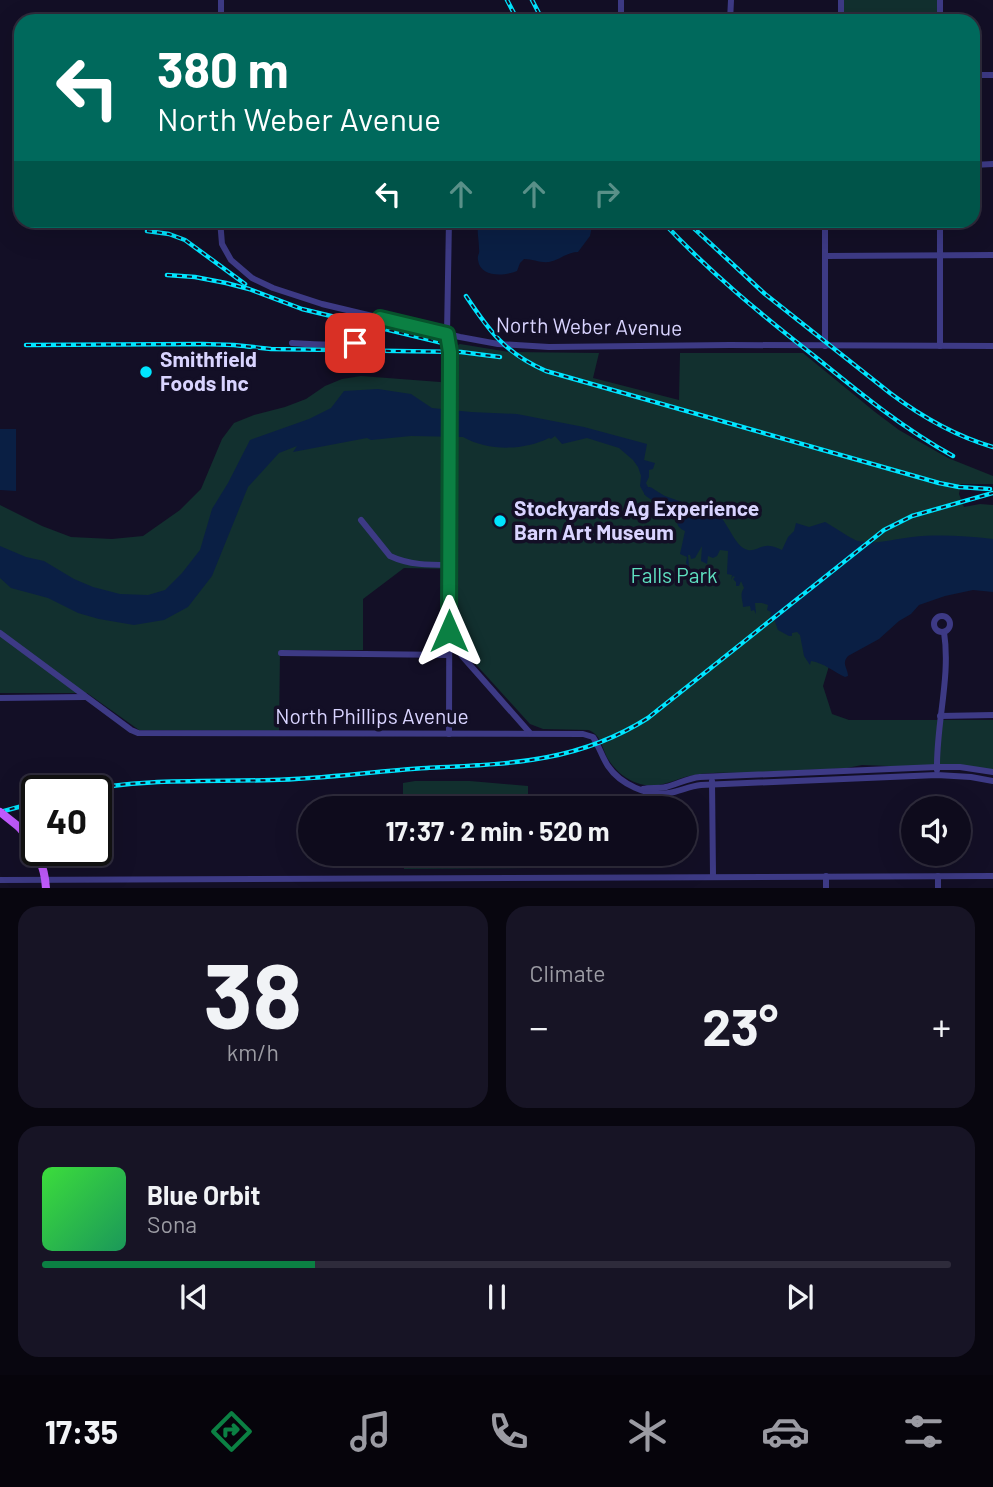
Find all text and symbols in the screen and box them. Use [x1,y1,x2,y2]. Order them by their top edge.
text: 380 m [157,39,289,98]
icon: left [42,42,133,133]
text: North Weber Avenue [157,99,441,137]
icon: left [369,175,407,213]
icon: ahead [442,175,480,213]
icon: ahead [515,175,553,213]
icon: right [588,175,626,213]
street label: North Weber Avenue [496,311,682,340]
pin [325,313,385,373]
icon: arrive [336,324,374,362]
place label: Smithfield Foods Inc [160,346,257,395]
marker: Smithfield Foods Inc [138,364,154,380]
place label: Stockyards Ag Experience Barn Art Museum [514,495,759,544]
marker: Stockyards Ag Experience Barn Art Museum [492,513,508,529]
park label: Falls Park [630,562,718,587]
position arrow [412,594,486,668]
street label: North Phillips Avenue [275,703,469,728]
speed limit sign: 40 [21,775,112,866]
map controls [901,796,971,866]
button: sound [901,796,971,866]
text: 17:37 · 2 min · 520 m [385,815,610,846]
text: 38 [204,938,302,1047]
text: Climate [530,959,606,987]
text: 23° [702,994,778,1056]
text: − [530,1003,549,1049]
text: + [932,1003,951,1049]
text: km/h [227,1038,279,1066]
text: Blue Orbit [147,1179,260,1210]
text: Sona [147,1210,197,1238]
icon: previous [175,1278,213,1316]
icon: pause [478,1278,516,1316]
icon: next [781,1278,819,1316]
icon: directions [207,1407,256,1456]
icon: music [346,1407,395,1456]
icon: phone [484,1407,533,1456]
icon: climate [623,1407,672,1456]
icon: car [761,1407,810,1456]
icon: filters [899,1407,948,1456]
text: 17:35 [45,1412,118,1450]

